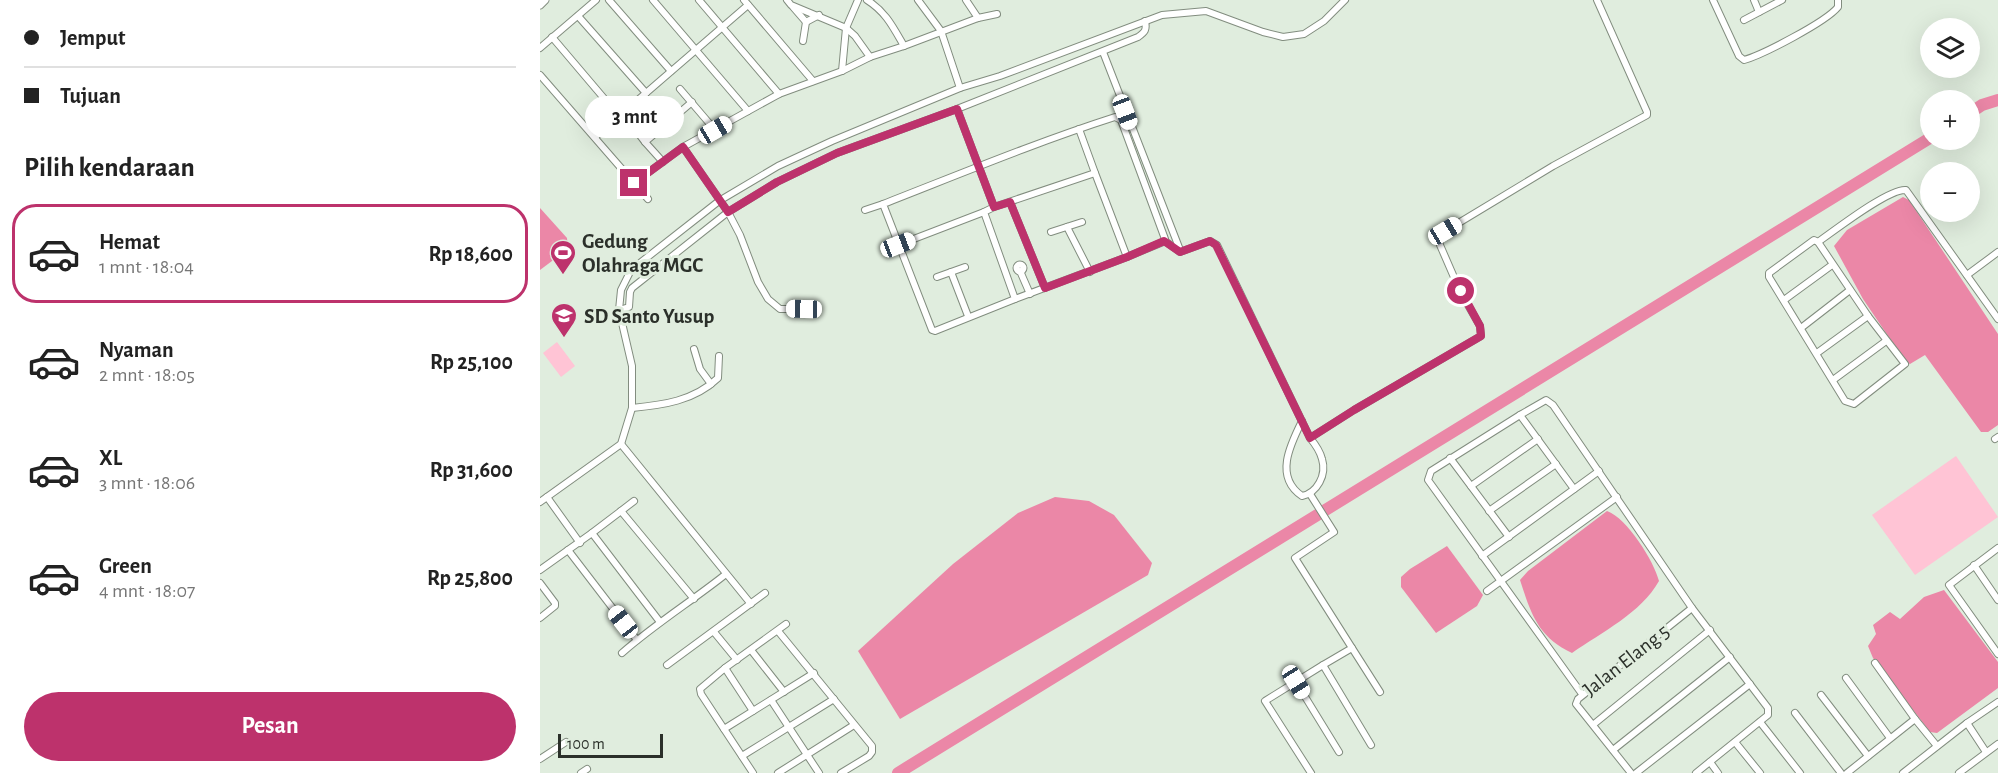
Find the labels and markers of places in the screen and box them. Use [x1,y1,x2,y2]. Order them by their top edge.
place label: Gedung Olahraga MGC [582,231,703,276]
sports icon: Gedung Olahraga MGC [548,238,578,276]
school or university icon: SD Santo Yusup [549,301,579,339]
place label: SD Santo Yusup [584,306,714,327]

